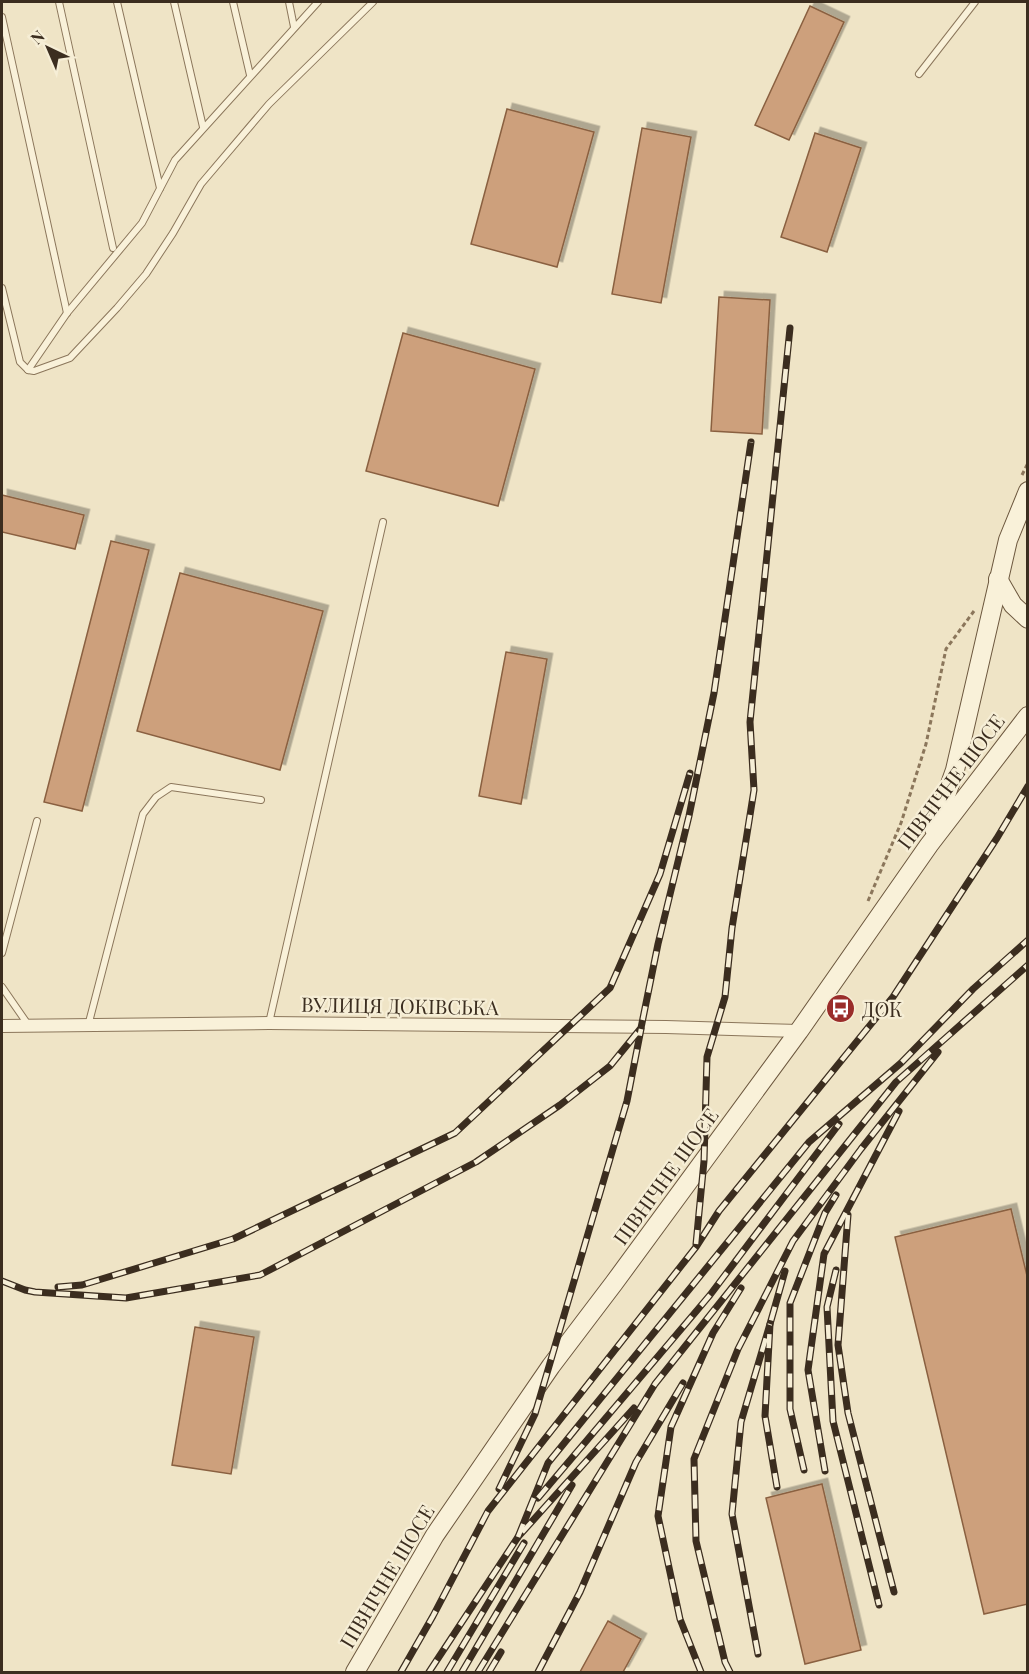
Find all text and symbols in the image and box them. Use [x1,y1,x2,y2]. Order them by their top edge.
north arrow [18,18,78,78]
text: N [26,25,49,48]
street label: ПІВНІЧНЕ ШОСЕ [890,708,1010,854]
street label: ВУЛИЦЯ ДОКІВСЬКА [301,990,499,1020]
bus stop icon: ДОК [825,992,857,1024]
place label: ДОК [862,995,903,1022]
street label: ПІВНІЧНЕ ШОСЕ [606,1102,724,1250]
street label: ПІВНІЧНЕ ШОСЕ [333,1499,439,1653]

